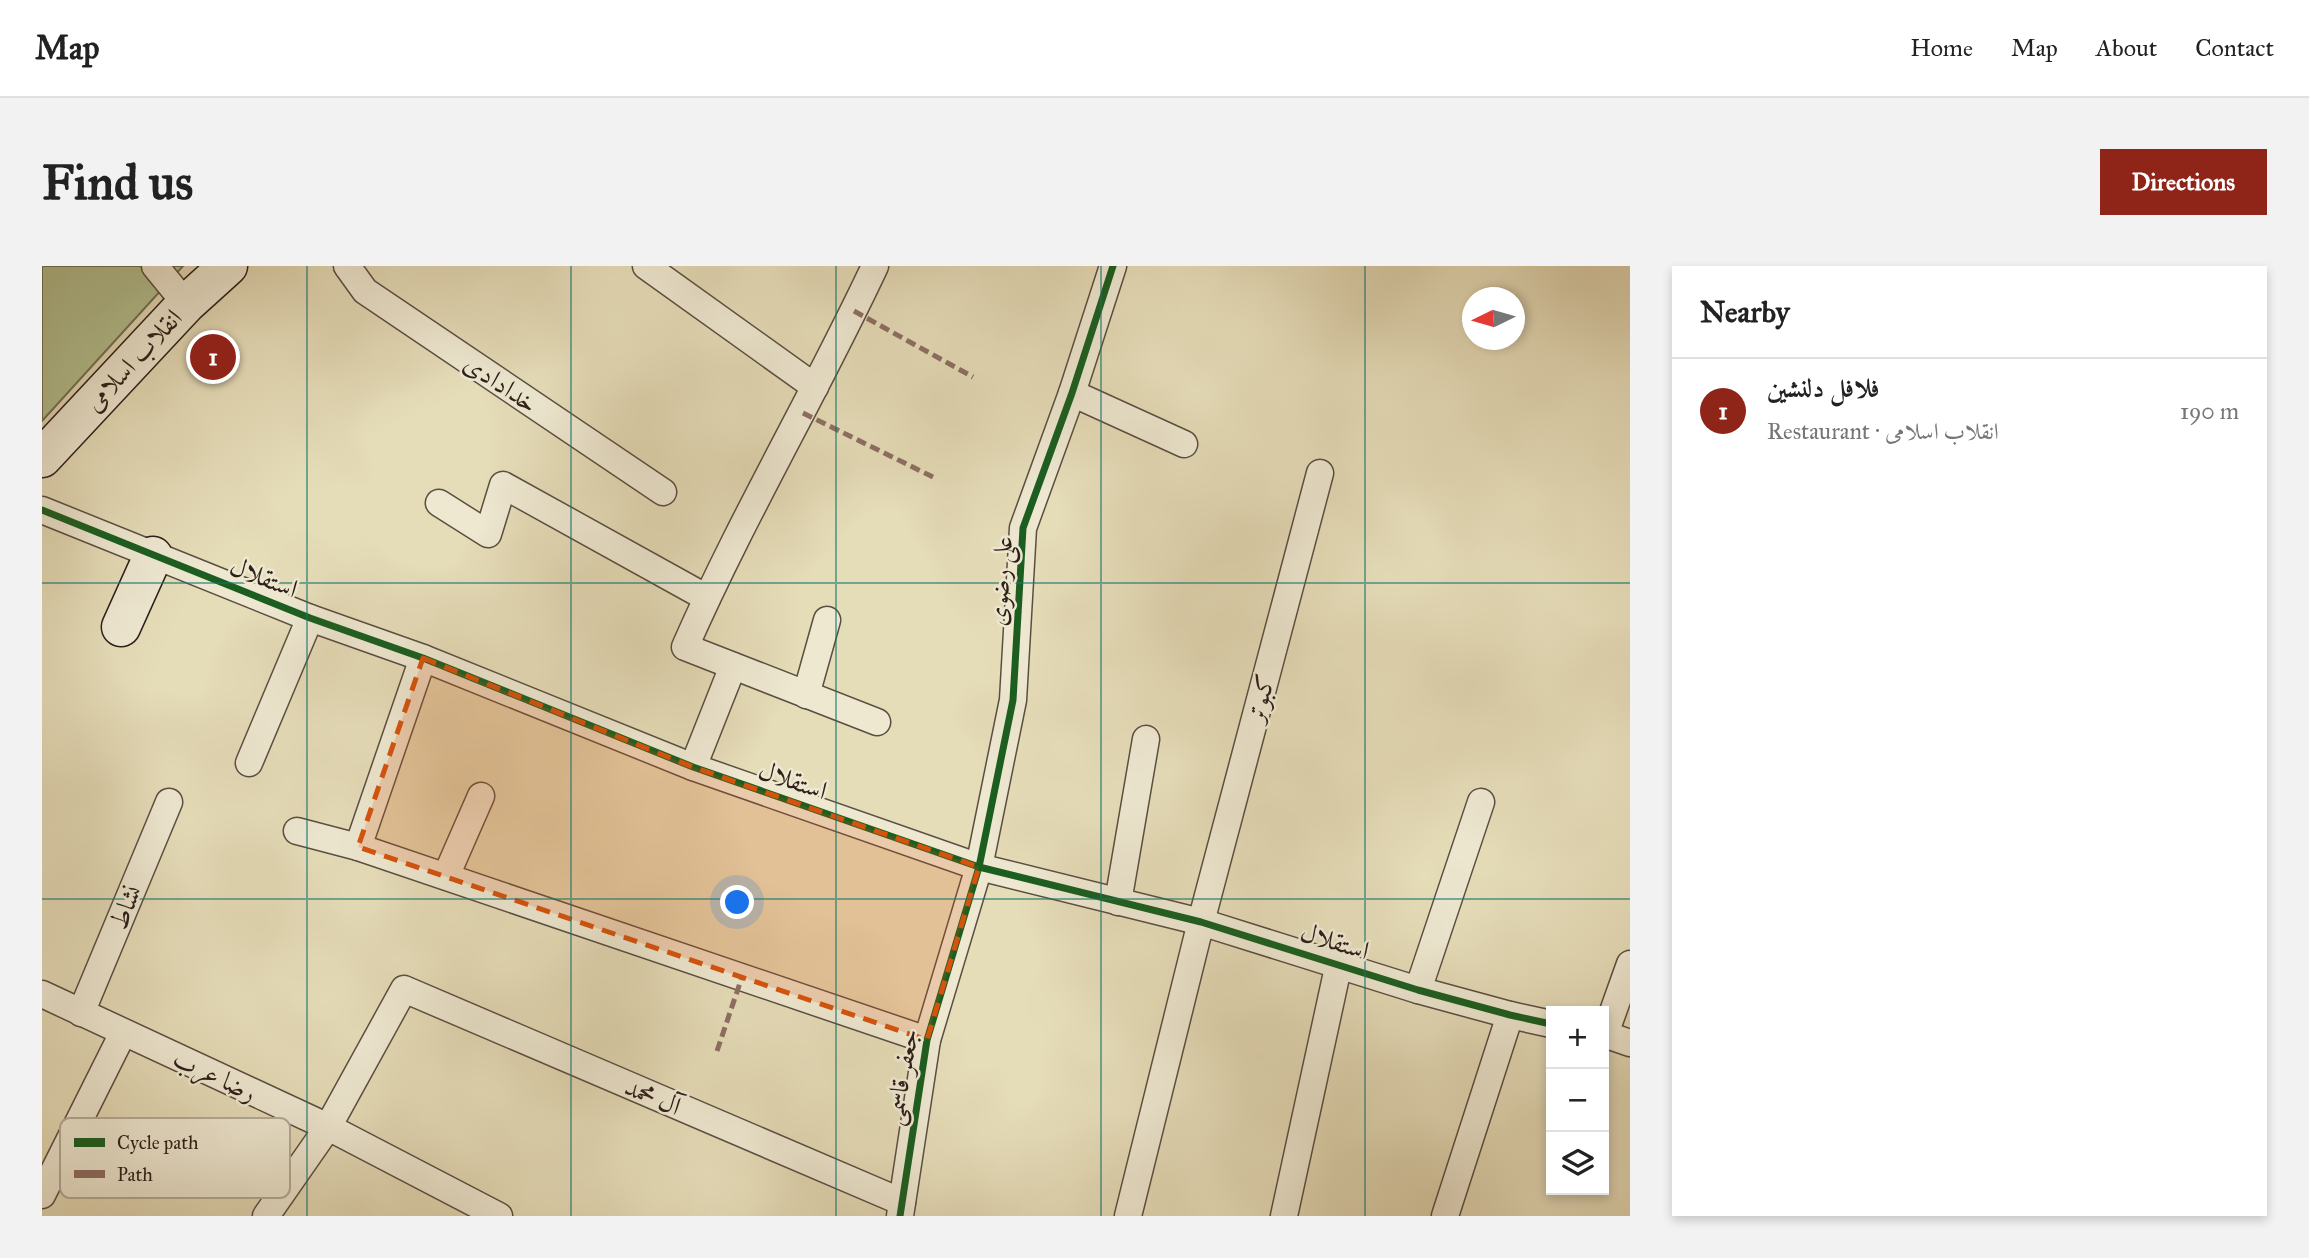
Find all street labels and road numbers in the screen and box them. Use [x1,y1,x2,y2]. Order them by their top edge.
street label: انقلاب اسلامی [77,302,189,418]
street label: خدادادی [458,347,544,419]
street label: علی رضوی [981,535,1022,627]
street label: استقلال [225,549,303,605]
street label: کبوتر [1238,671,1283,729]
street label: استقلال [755,753,831,807]
street label: نشاط [101,880,149,934]
street label: استقلال [1297,915,1373,967]
street label: جعفر قاسمی [877,1026,927,1128]
street label: رضا عرب [167,1042,262,1110]
street label: آل محمد [620,1070,688,1123]

